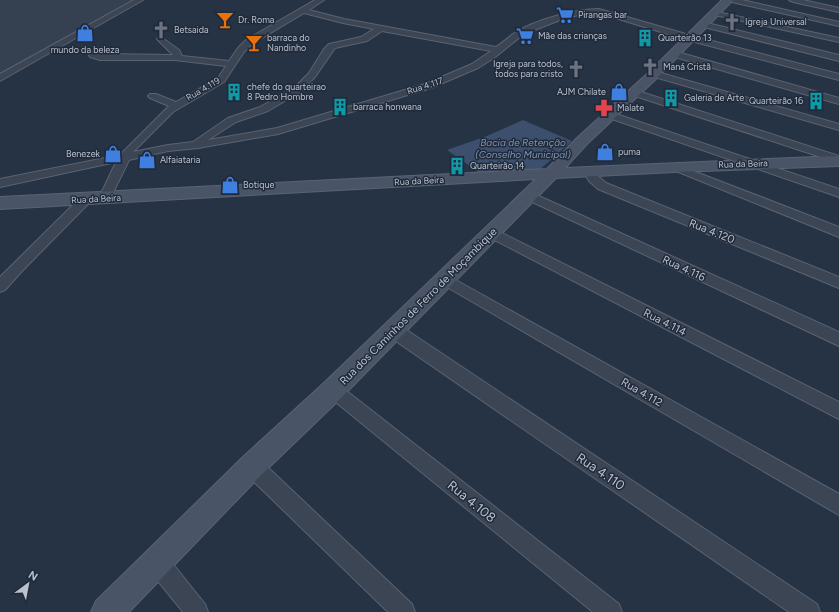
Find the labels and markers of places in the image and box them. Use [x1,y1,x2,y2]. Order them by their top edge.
supermarket icon: Pirangas bar [555,5,575,25]
place label: Pirangas bar [578,9,627,20]
bar icon: Dr. Roma [215,10,235,30]
church icon: Igreja Universal [722,12,742,32]
place label: Dr. Roma [238,14,275,25]
place label: Igreja Universal [745,16,807,27]
church icon: Betsaida [151,20,171,40]
shop icon: mundo da beleza [75,23,95,43]
place label: Betsaida [174,24,209,35]
supermarket icon: Mãe das crianças [515,26,535,46]
building icon: Quarteirão 13 [635,28,655,48]
place label: Mãe das crianças [538,30,607,41]
place label: barraca do Nandinho [267,32,310,53]
place label: Quarteirão 13 [658,32,712,43]
bar icon: barraca do Nandinho [244,33,264,53]
place label: mundo da beleza [51,44,120,55]
church icon: Maná Cristã [640,57,660,77]
place label: Igreja para todos, todos para cristo [493,58,563,79]
church icon: Igreja para todos, todos para cristo [566,59,586,79]
place label: Maná Cristã [663,61,711,72]
place label: chefe do quarteirao 8 Pedro Hombre [247,81,326,102]
building icon: chefe do quarteirao 8 Pedro Hombre [224,82,244,102]
shop icon: AJM Chilate [609,82,629,102]
place label: AJM Chilate [557,86,606,97]
building icon: Galeria de Arte [661,88,681,108]
building icon: Quarteirão 16 [806,91,826,111]
place label: Galeria de Arte [684,92,744,103]
place label: Quarteirão 16 [749,95,803,106]
building icon: barraca honwana [330,97,350,117]
pharmacy icon: Malate [594,98,614,118]
place label: barraca honwana [353,101,422,112]
place label: Malate [617,102,644,113]
shop icon: puma [595,142,615,162]
shop icon: Benezek [103,144,123,164]
place label: puma [618,146,641,157]
place label: Benezek [66,148,101,159]
shop icon: Alfaiataria [137,150,157,170]
place label: Alfaiataria [160,154,201,165]
building icon: Quarteirão 14 [447,156,467,176]
place label: Quarteirão 14 [470,160,525,171]
shop icon: Botique [220,175,240,195]
place label: Botique [243,179,274,190]

